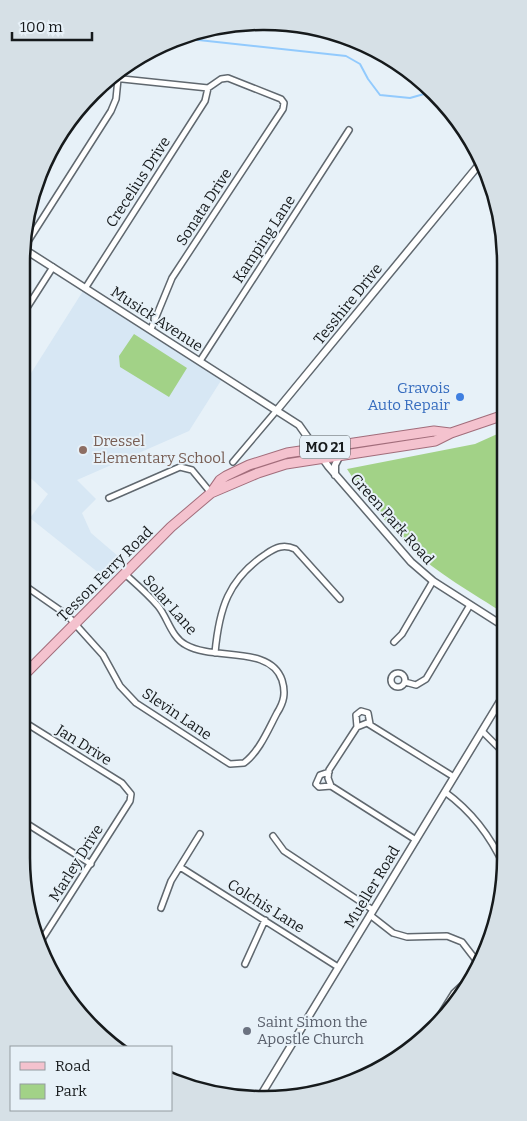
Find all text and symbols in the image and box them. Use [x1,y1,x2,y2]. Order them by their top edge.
scale bar [12,10,92,42]
text: 100 m [20,18,63,36]
street label: Crecelius Drive [102,133,174,231]
street label: Sonata Drive [172,165,236,249]
street label: Kamping Lane [229,192,299,286]
street label: Tesshire Drive [310,260,386,348]
street label: Musick Avenue [108,283,206,355]
place label: Gravois Auto Repair [368,379,450,414]
marker: Gravois Auto Repair [454,391,466,403]
place label: Dressel Elementary School [93,432,225,467]
road number: MO 21 [300,436,350,458]
marker: Dressel Elementary School [77,444,89,456]
street label: Green Park Road [346,470,438,568]
street label: Tesson Ferry Road [54,523,156,625]
street label: Solar Lane [139,571,201,639]
street label: Slevin Lane [139,684,215,744]
street label: Jan Drive [52,720,115,769]
street label: Marley Drive [45,821,107,905]
street label: Mueller Road [340,843,404,931]
street label: Colchis Lane [224,875,308,937]
place label: Saint Simon the Apostle Church [257,1013,368,1048]
marker: Saint Simon the Apostle Church [241,1025,253,1037]
legend [10,1046,172,1111]
text: Road [55,1057,90,1075]
text: Park [55,1082,87,1100]

